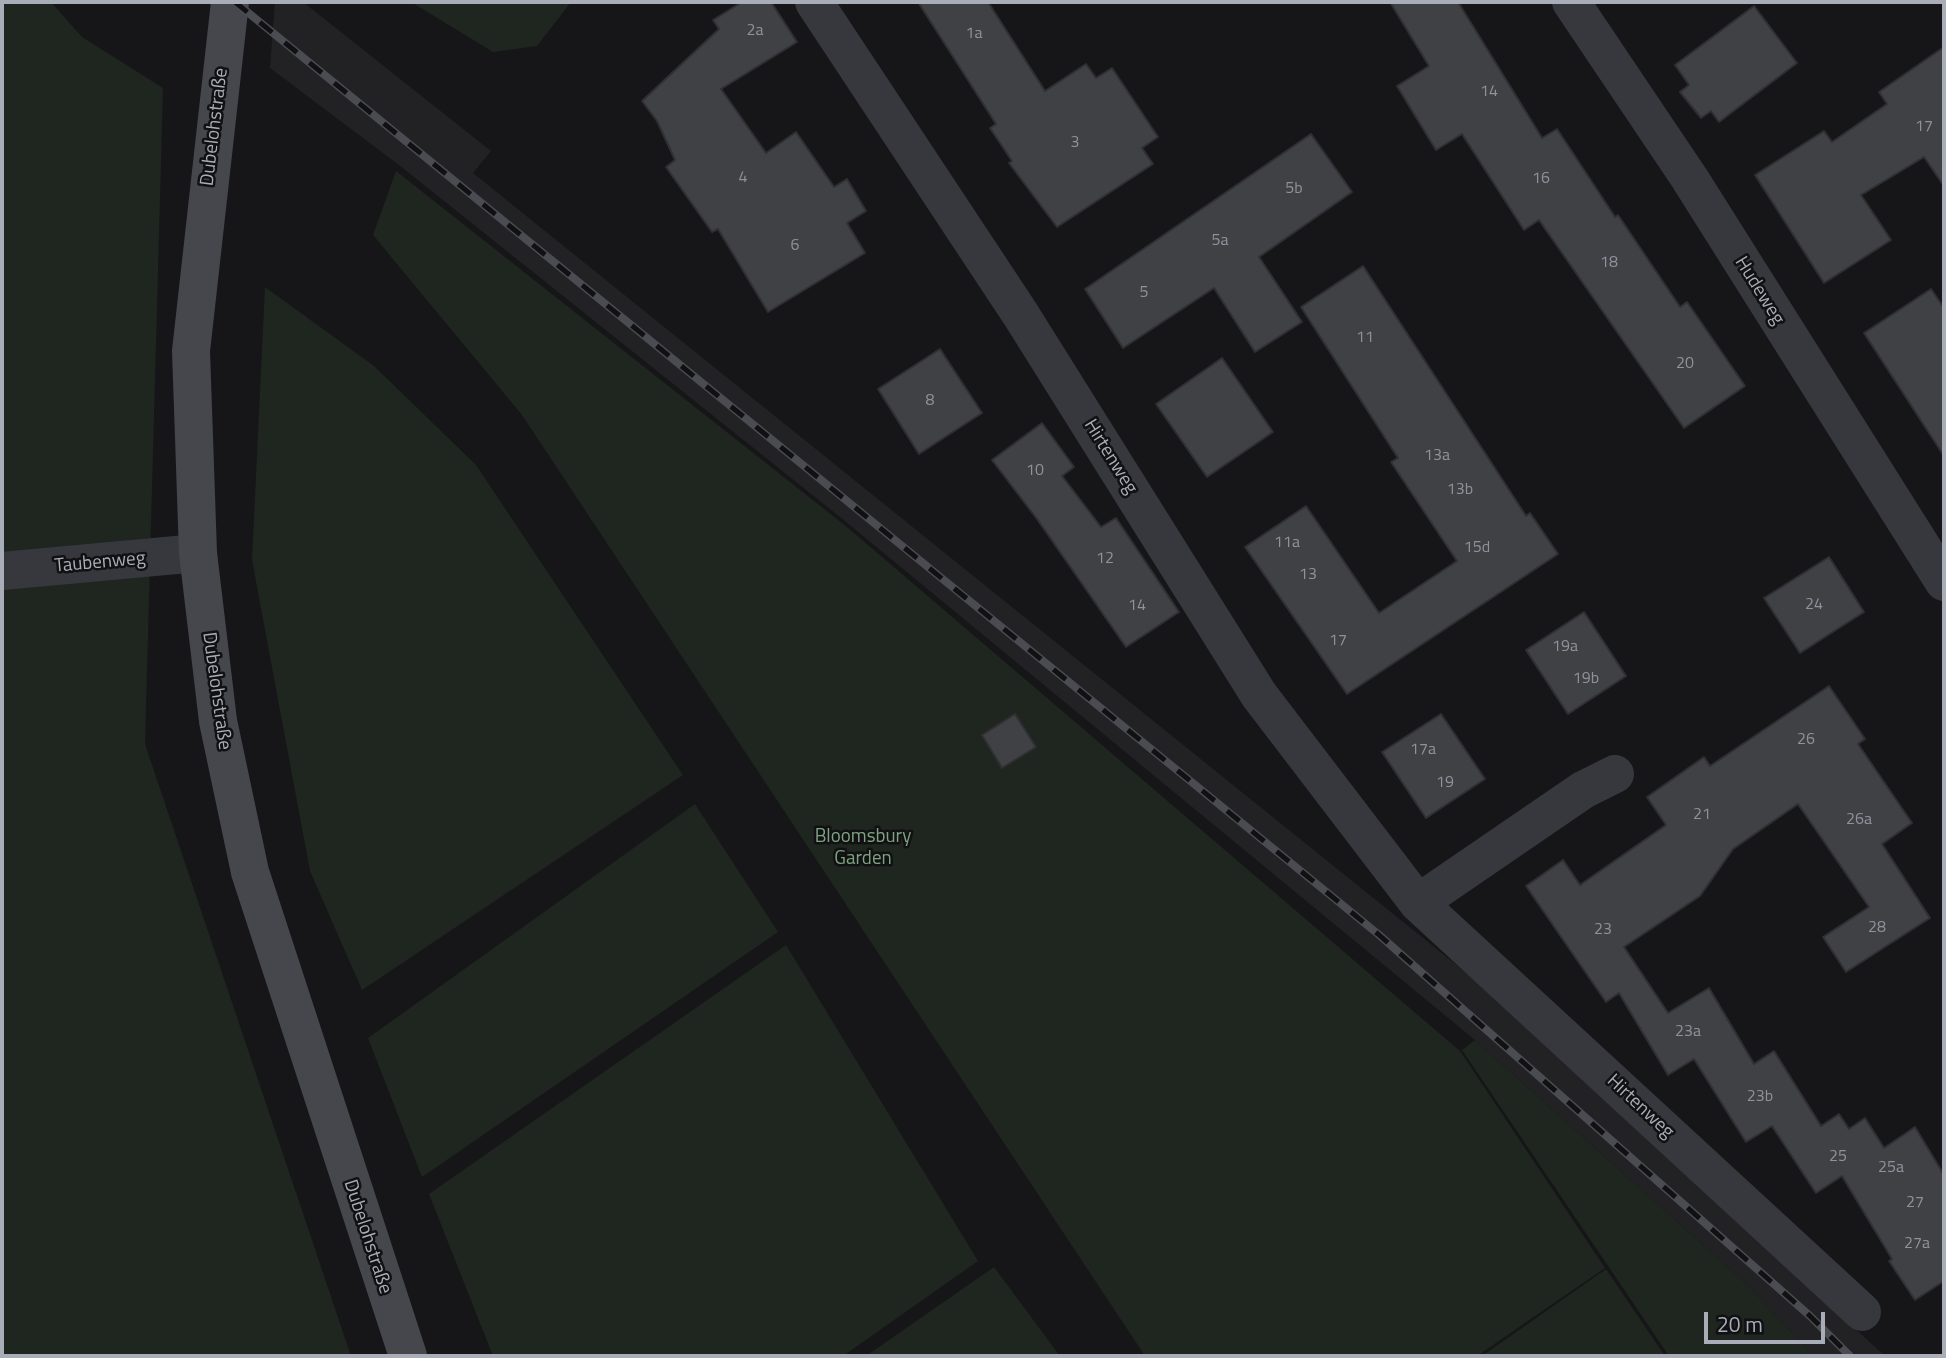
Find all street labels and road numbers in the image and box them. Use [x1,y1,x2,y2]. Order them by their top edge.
street label: Dubelohstraße [196,67,234,187]
street label: Hudeweg [1729,253,1789,329]
street label: Hirtenweg [1078,415,1142,499]
street label: Taubenweg [54,548,146,578]
street label: Dubelohstraße [196,631,236,751]
street label: Hirtenweg [1602,1070,1678,1144]
street label: Dubelohstraße [338,1177,396,1297]

